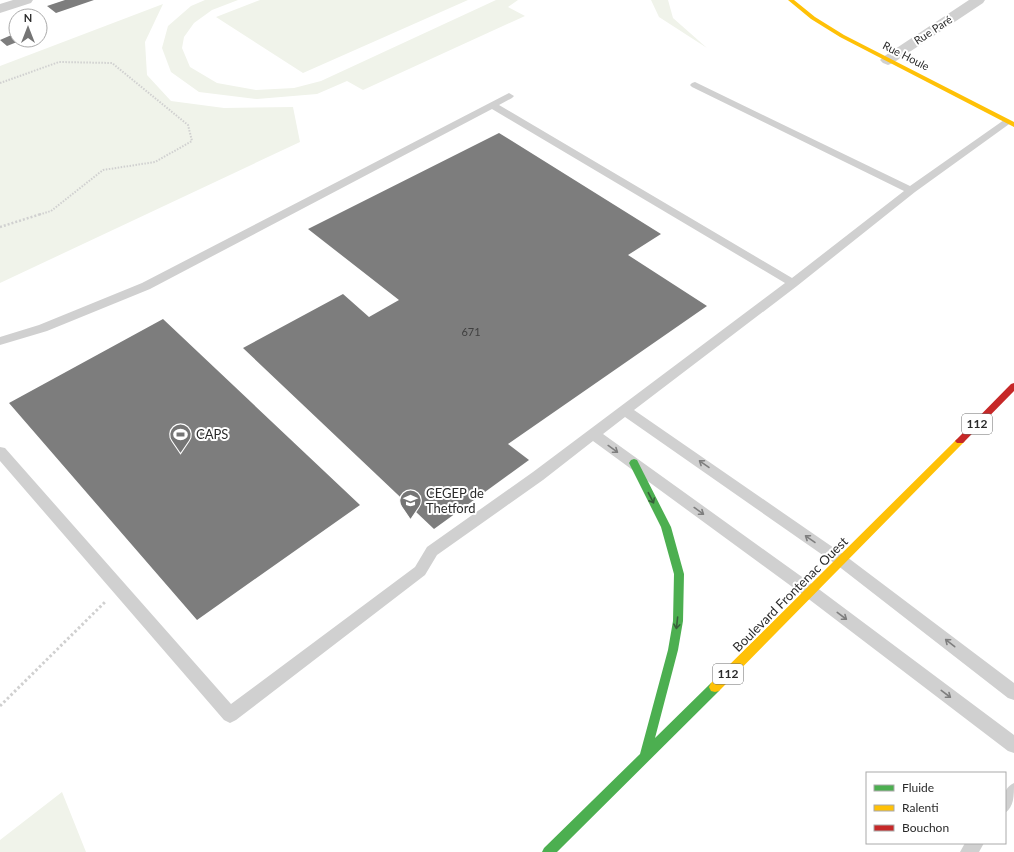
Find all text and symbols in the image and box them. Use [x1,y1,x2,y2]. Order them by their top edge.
north arrow [8,8,48,48]
text: N [24,11,32,24]
street label: Rue Paré [911,12,954,47]
street label: Rue Houle [881,38,932,73]
house number: 671 [461,325,481,338]
road number: 112 [962,414,992,434]
sports icon: CAPS [167,421,193,454]
place label: CAPS [196,426,228,442]
one-way arrow [608,444,619,453]
one-way arrow [698,460,709,468]
place label: CEGEP de Thetford [426,485,484,516]
school or university icon: CEGEP de Thetford [397,487,423,520]
one-way arrow [648,492,656,504]
one-way arrow [694,507,705,515]
street label: Boulevard Frontenac Ouest [729,533,851,655]
one-way arrow [805,535,816,543]
one-way arrow [836,612,847,620]
one-way arrow [674,616,681,629]
one-way arrow [944,639,955,648]
road number: 112 [713,664,743,684]
one-way arrow [940,689,951,698]
legend [866,772,1006,844]
text: Fluide [902,780,934,795]
text: Ralenti [902,800,939,815]
text: Bouchon [902,820,949,835]

